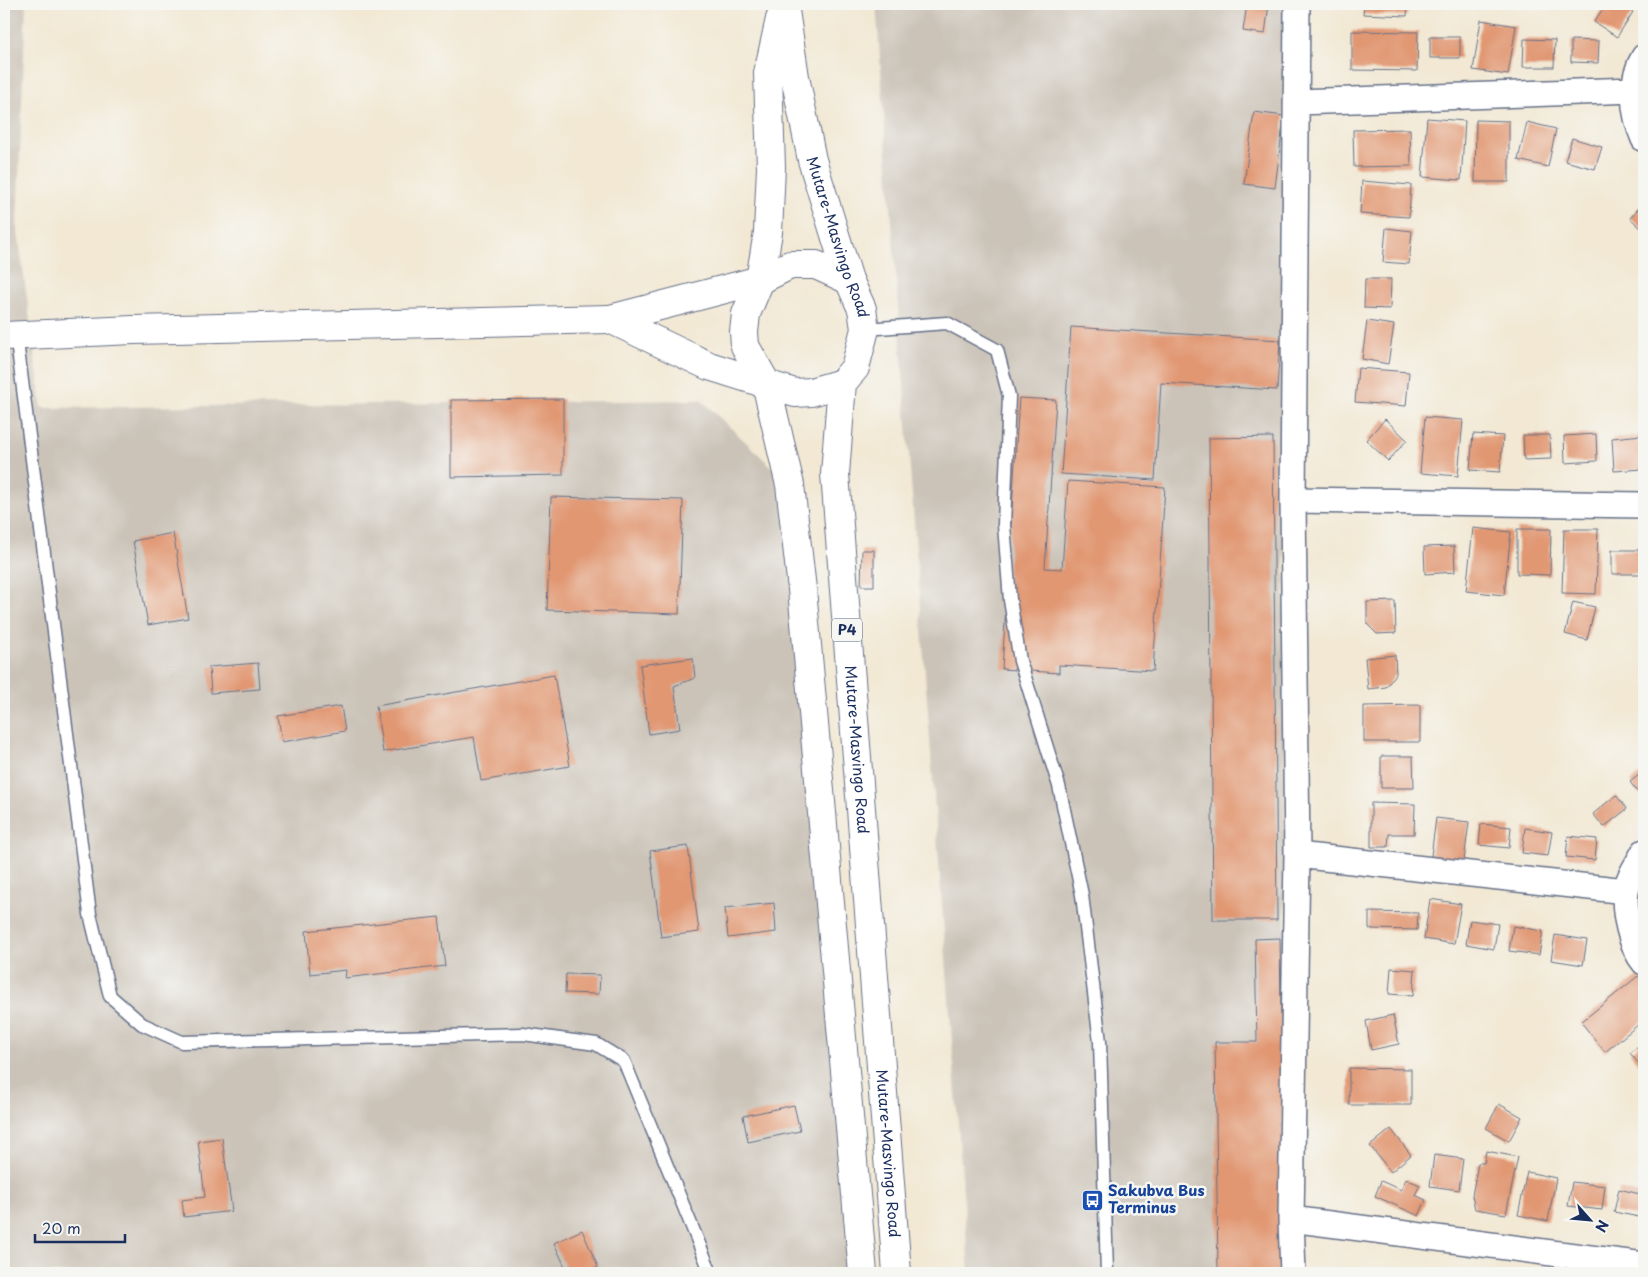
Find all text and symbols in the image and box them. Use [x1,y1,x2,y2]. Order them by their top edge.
street label: Mutare-Masvingo Road [802,153,876,319]
road number: P4 [832,618,862,642]
street label: Mutare-Masvingo Road [840,664,876,835]
street label: Mutare-Masvingo Road [871,1068,907,1238]
place label: Sakubva Bus Terminus [1108,1178,1205,1218]
bus stop icon: Sakubva Bus Terminus [1080,1188,1104,1212]
north arrow [1566,1194,1616,1244]
scale bar [35,1212,125,1244]
text: 20 m [42,1216,81,1239]
text: N [1590,1216,1614,1236]

